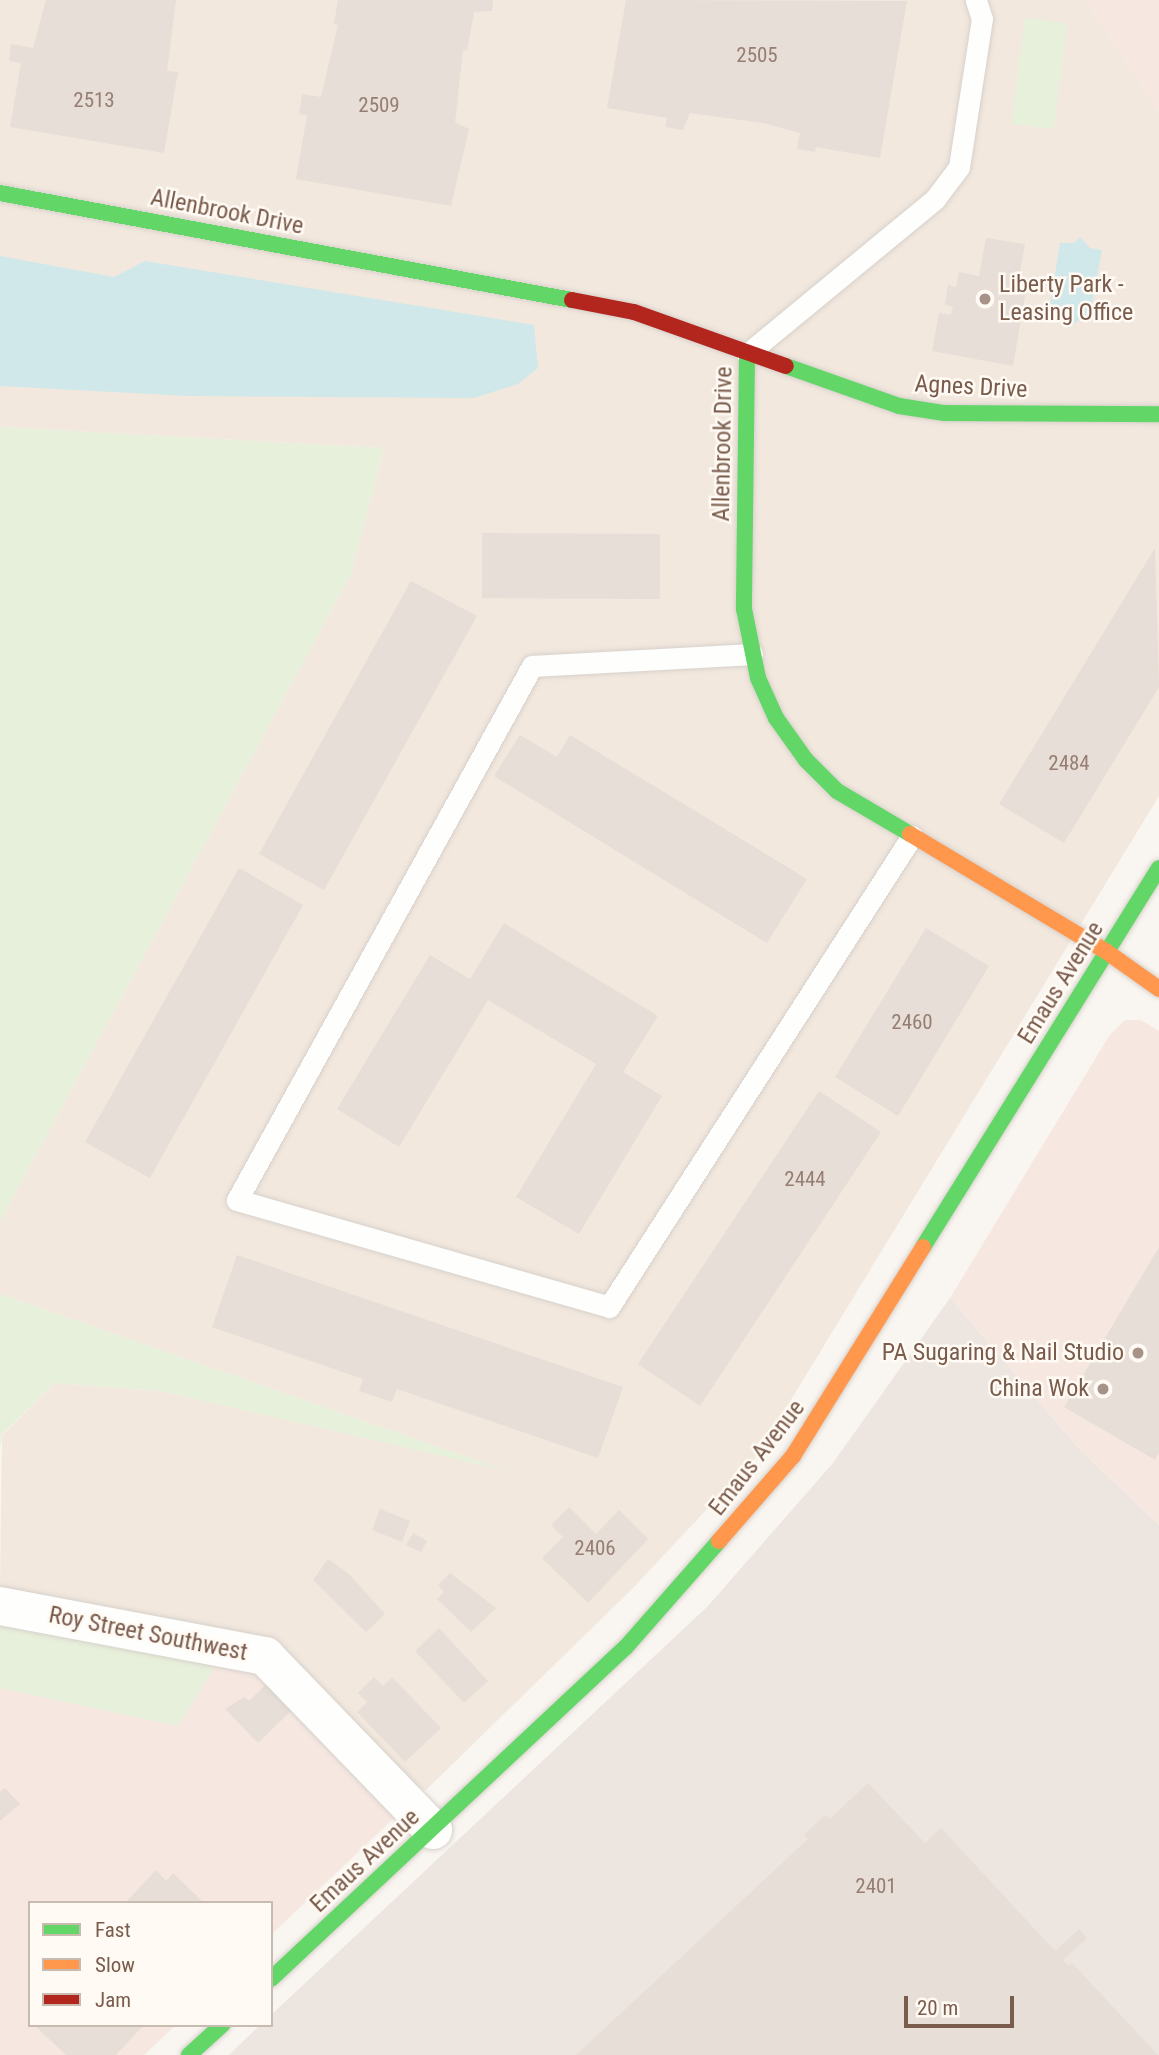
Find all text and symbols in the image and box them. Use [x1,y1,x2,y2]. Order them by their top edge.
house number: 2505 [736,42,778,68]
house number: 2513 [73,87,115,113]
house number: 2509 [358,92,400,118]
street label: Allenbrook Drive [148,183,306,241]
place label: Liberty Park - Leasing Office [999,271,1133,327]
marker: Liberty Park - Leasing Office [977,291,993,307]
street label: Allenbrook Drive [707,366,739,522]
street label: Agnes Drive [914,370,1028,404]
house number: 2484 [1048,750,1090,776]
street label: Emaus Avenue [1012,917,1110,1049]
house number: 2460 [891,1009,933,1035]
house number: 2444 [784,1166,826,1192]
place label: PA Sugaring & Nail Studio [882,1339,1124,1367]
marker: PA Sugaring & Nail Studio [1130,1345,1146,1361]
place label: China Wok [989,1375,1089,1403]
marker: China Wok [1095,1381,1111,1397]
street label: Emaus Avenue [703,1395,811,1521]
house number: 2406 [574,1535,616,1561]
street label: Roy Street Southwest [46,1601,250,1667]
street label: Emaus Avenue [304,1803,426,1919]
house number: 2401 [855,1873,897,1899]
legend [28,1901,273,2027]
text: Fast [95,1918,131,1942]
text: Slow [95,1953,135,1977]
scale bar [907,1982,1017,2026]
text: Jam [95,1988,131,2012]
text: 20 m [917,1996,958,2020]

